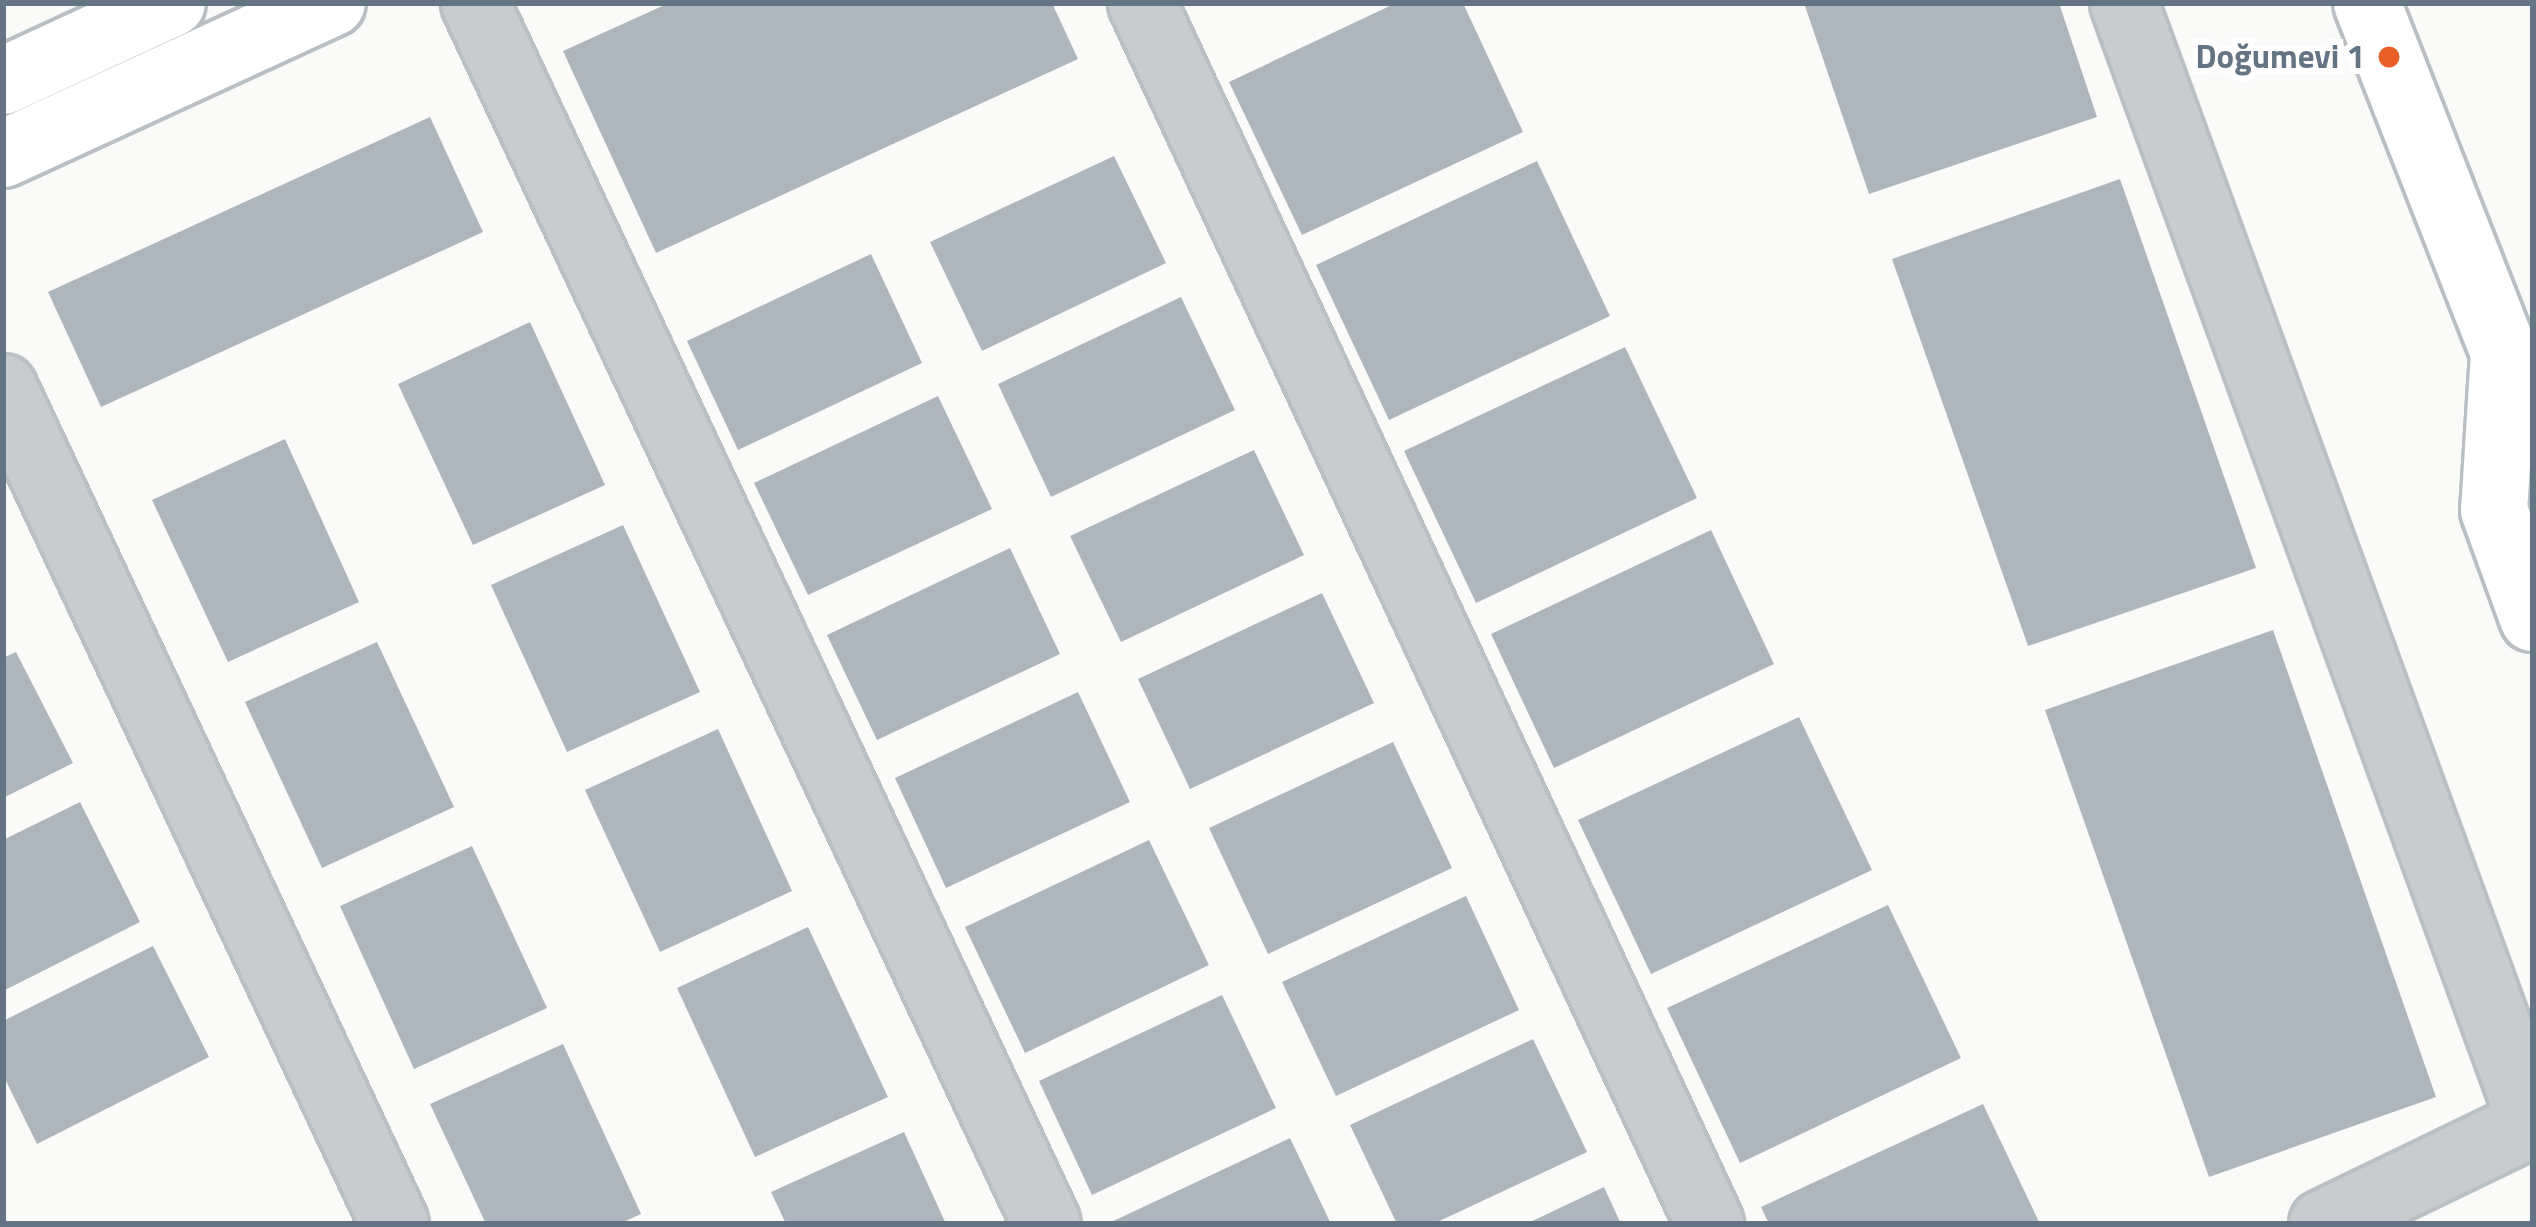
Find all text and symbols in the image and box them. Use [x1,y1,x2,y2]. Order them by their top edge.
place label: Doğumevi 1 [2196,37,2365,77]
marker: Doğumevi 1 [2376,44,2402,70]

